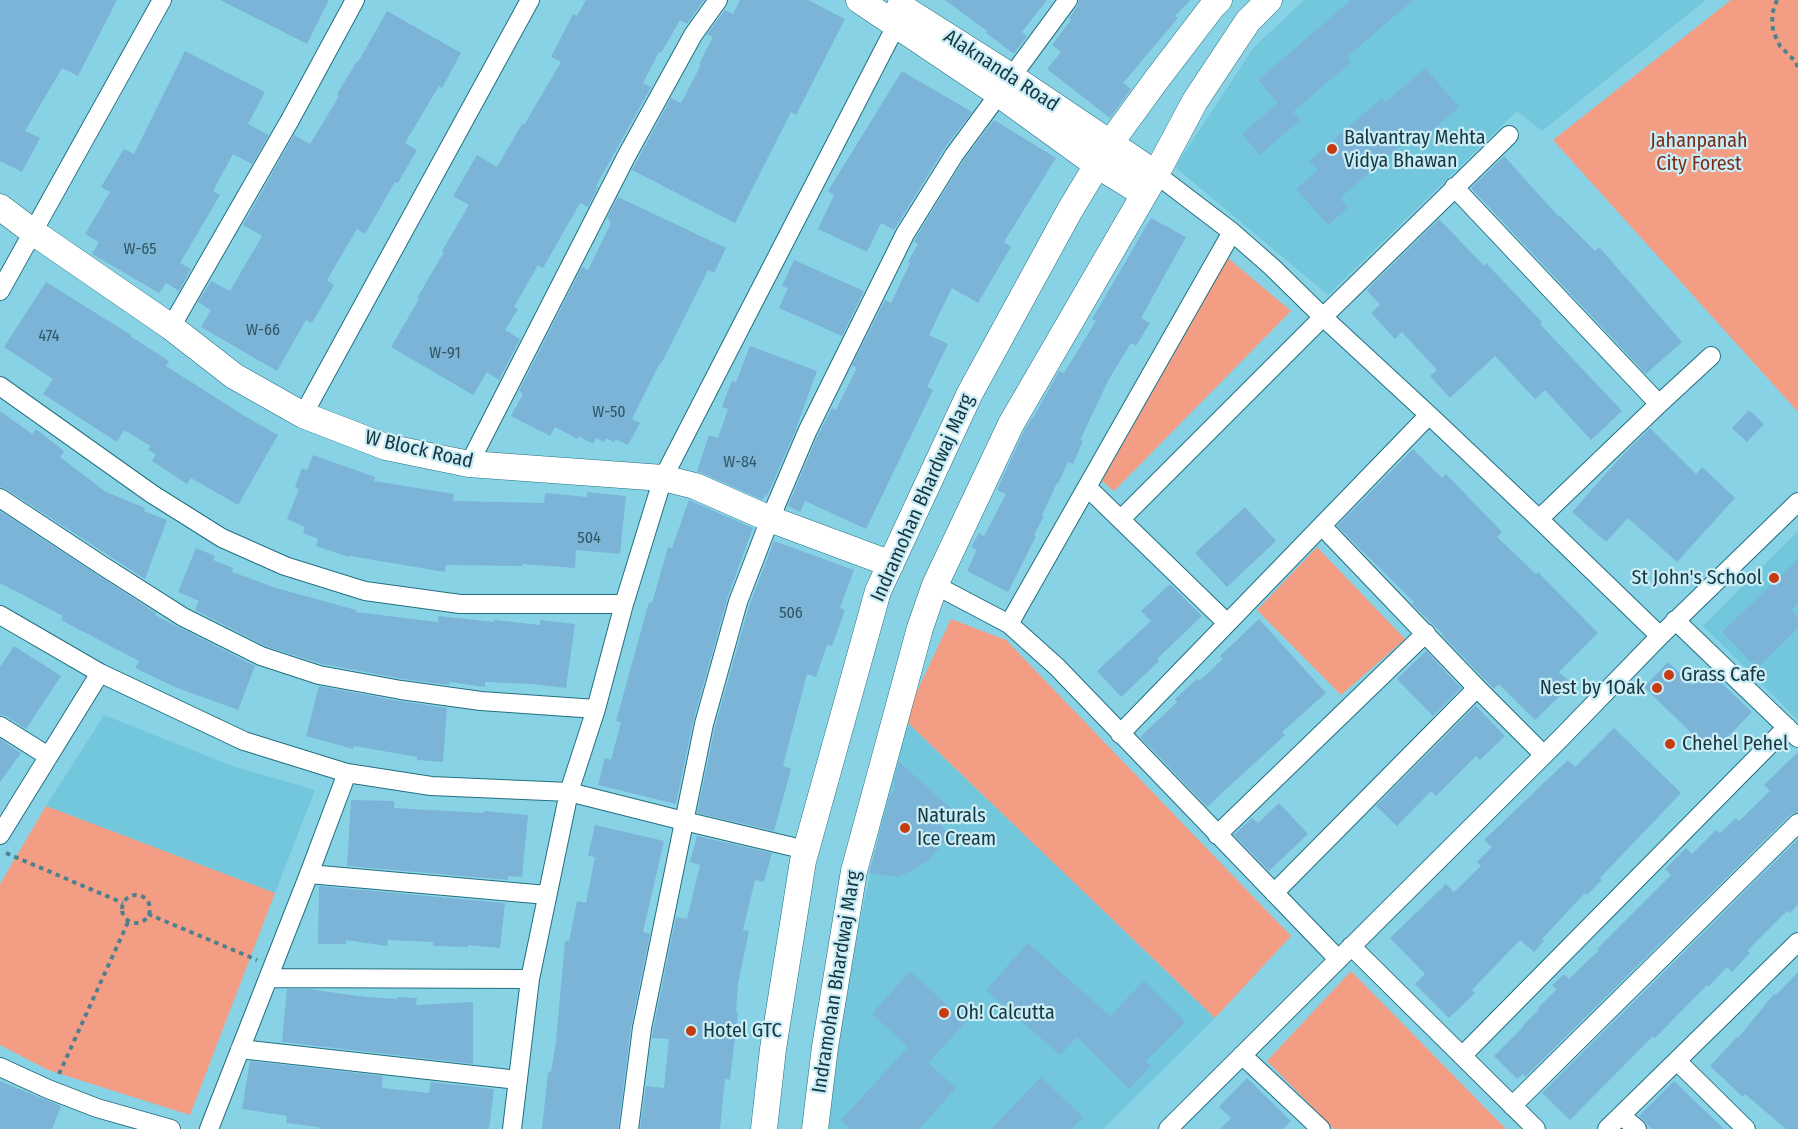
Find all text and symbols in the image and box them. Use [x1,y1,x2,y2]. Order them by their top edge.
street label: Alaknanda Road [939,25,1063,117]
place label: Balvantray Mehta Vidya Bhawan [1344,126,1485,173]
park label: Jahanpanah City Forest [1650,129,1748,176]
marker: Balvantray Mehta Vidya Bhawan [1325,142,1339,156]
house number: W-65 [123,240,157,260]
house number: W-66 [246,321,280,341]
house number: 474 [38,327,60,347]
house number: W-91 [429,344,461,364]
street label: Indramohan Bhardwaj Marg [866,390,980,606]
house number: W-50 [592,403,626,423]
street label: W Block Road [363,426,475,474]
house number: W-84 [723,453,757,473]
house number: 504 [577,529,601,549]
place label: St John's School [1632,566,1762,590]
marker: St John's School [1767,571,1781,585]
house number: 506 [779,604,803,624]
place label: Grass Cafe [1681,663,1766,687]
marker: Grass Cafe [1662,668,1676,682]
place label: Nest by 1Oak [1540,676,1645,700]
marker: Nest by 1Oak [1650,681,1664,695]
place label: Chehel Pehel [1682,732,1788,756]
marker: Chehel Pehel [1663,737,1677,751]
place label: Naturals Ice Cream [917,804,996,851]
marker: Naturals Ice Cream [898,821,912,835]
street label: Indramohan Bhardwaj Marg [808,869,866,1095]
place label: Oh! Calcutta [956,1001,1055,1025]
marker: Oh! Calcutta [937,1006,951,1020]
place label: Hotel GTC [703,1019,782,1043]
marker: Hotel GTC [684,1024,698,1038]

